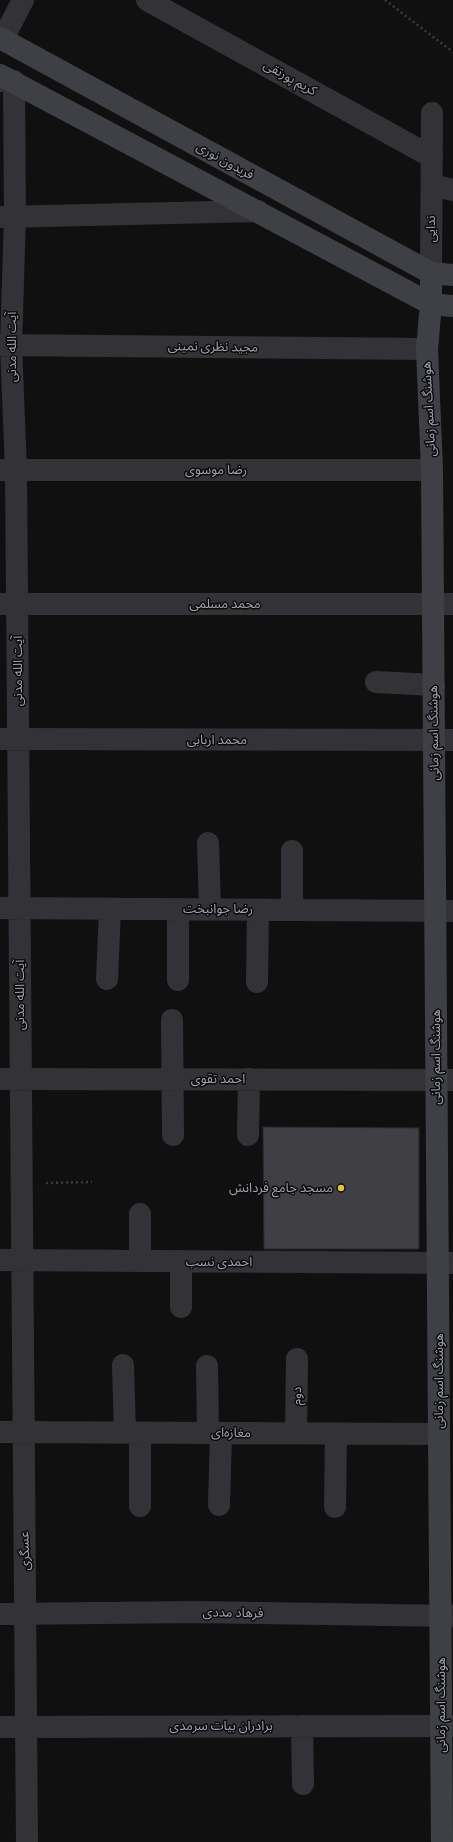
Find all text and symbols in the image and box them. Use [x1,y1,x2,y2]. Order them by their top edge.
street label: کریم پورتقی [261,57,319,99]
street label: فریدون نوری [194,139,256,183]
street label: ندایی [423,216,439,242]
street label: آیت‌ الله مدنی [4,312,20,382]
street label: مجید نظری نمینی [168,338,258,356]
street label: هوشنگ اسم زمانی [419,361,439,457]
street label: رضا موسوی [185,462,247,478]
street label: محمد مسلمی [189,596,261,612]
street label: آیت‌ الله مدنی [10,636,26,706]
street label: هوشنگ اسم زمانی [425,685,443,781]
street label: محمد اربابی [187,732,247,748]
street label: رضا جوانبخت [183,901,253,917]
street label: آیت‌ الله مدنی [12,960,28,1030]
street label: هوشنگ اسم زمانی [428,1009,444,1105]
street label: احمد تقوی [191,1071,245,1087]
place label: مسجد جامع فردانش [229,1180,333,1196]
marker: مسجد جامع فردانش [336,1183,346,1193]
street label: احمدی نسب [186,1254,252,1270]
street label: هوشنگ اسم زمانی [431,1333,447,1429]
street label: دوم [289,1387,305,1405]
street label: مغازه‌ای [211,1425,251,1441]
street label: عسگری [17,1531,33,1571]
street label: فرهاد مددی [203,1605,263,1621]
street label: هوشنگ اسم زمانی [433,1657,449,1753]
street label: برادران بیات سرمدی [169,1718,273,1734]

